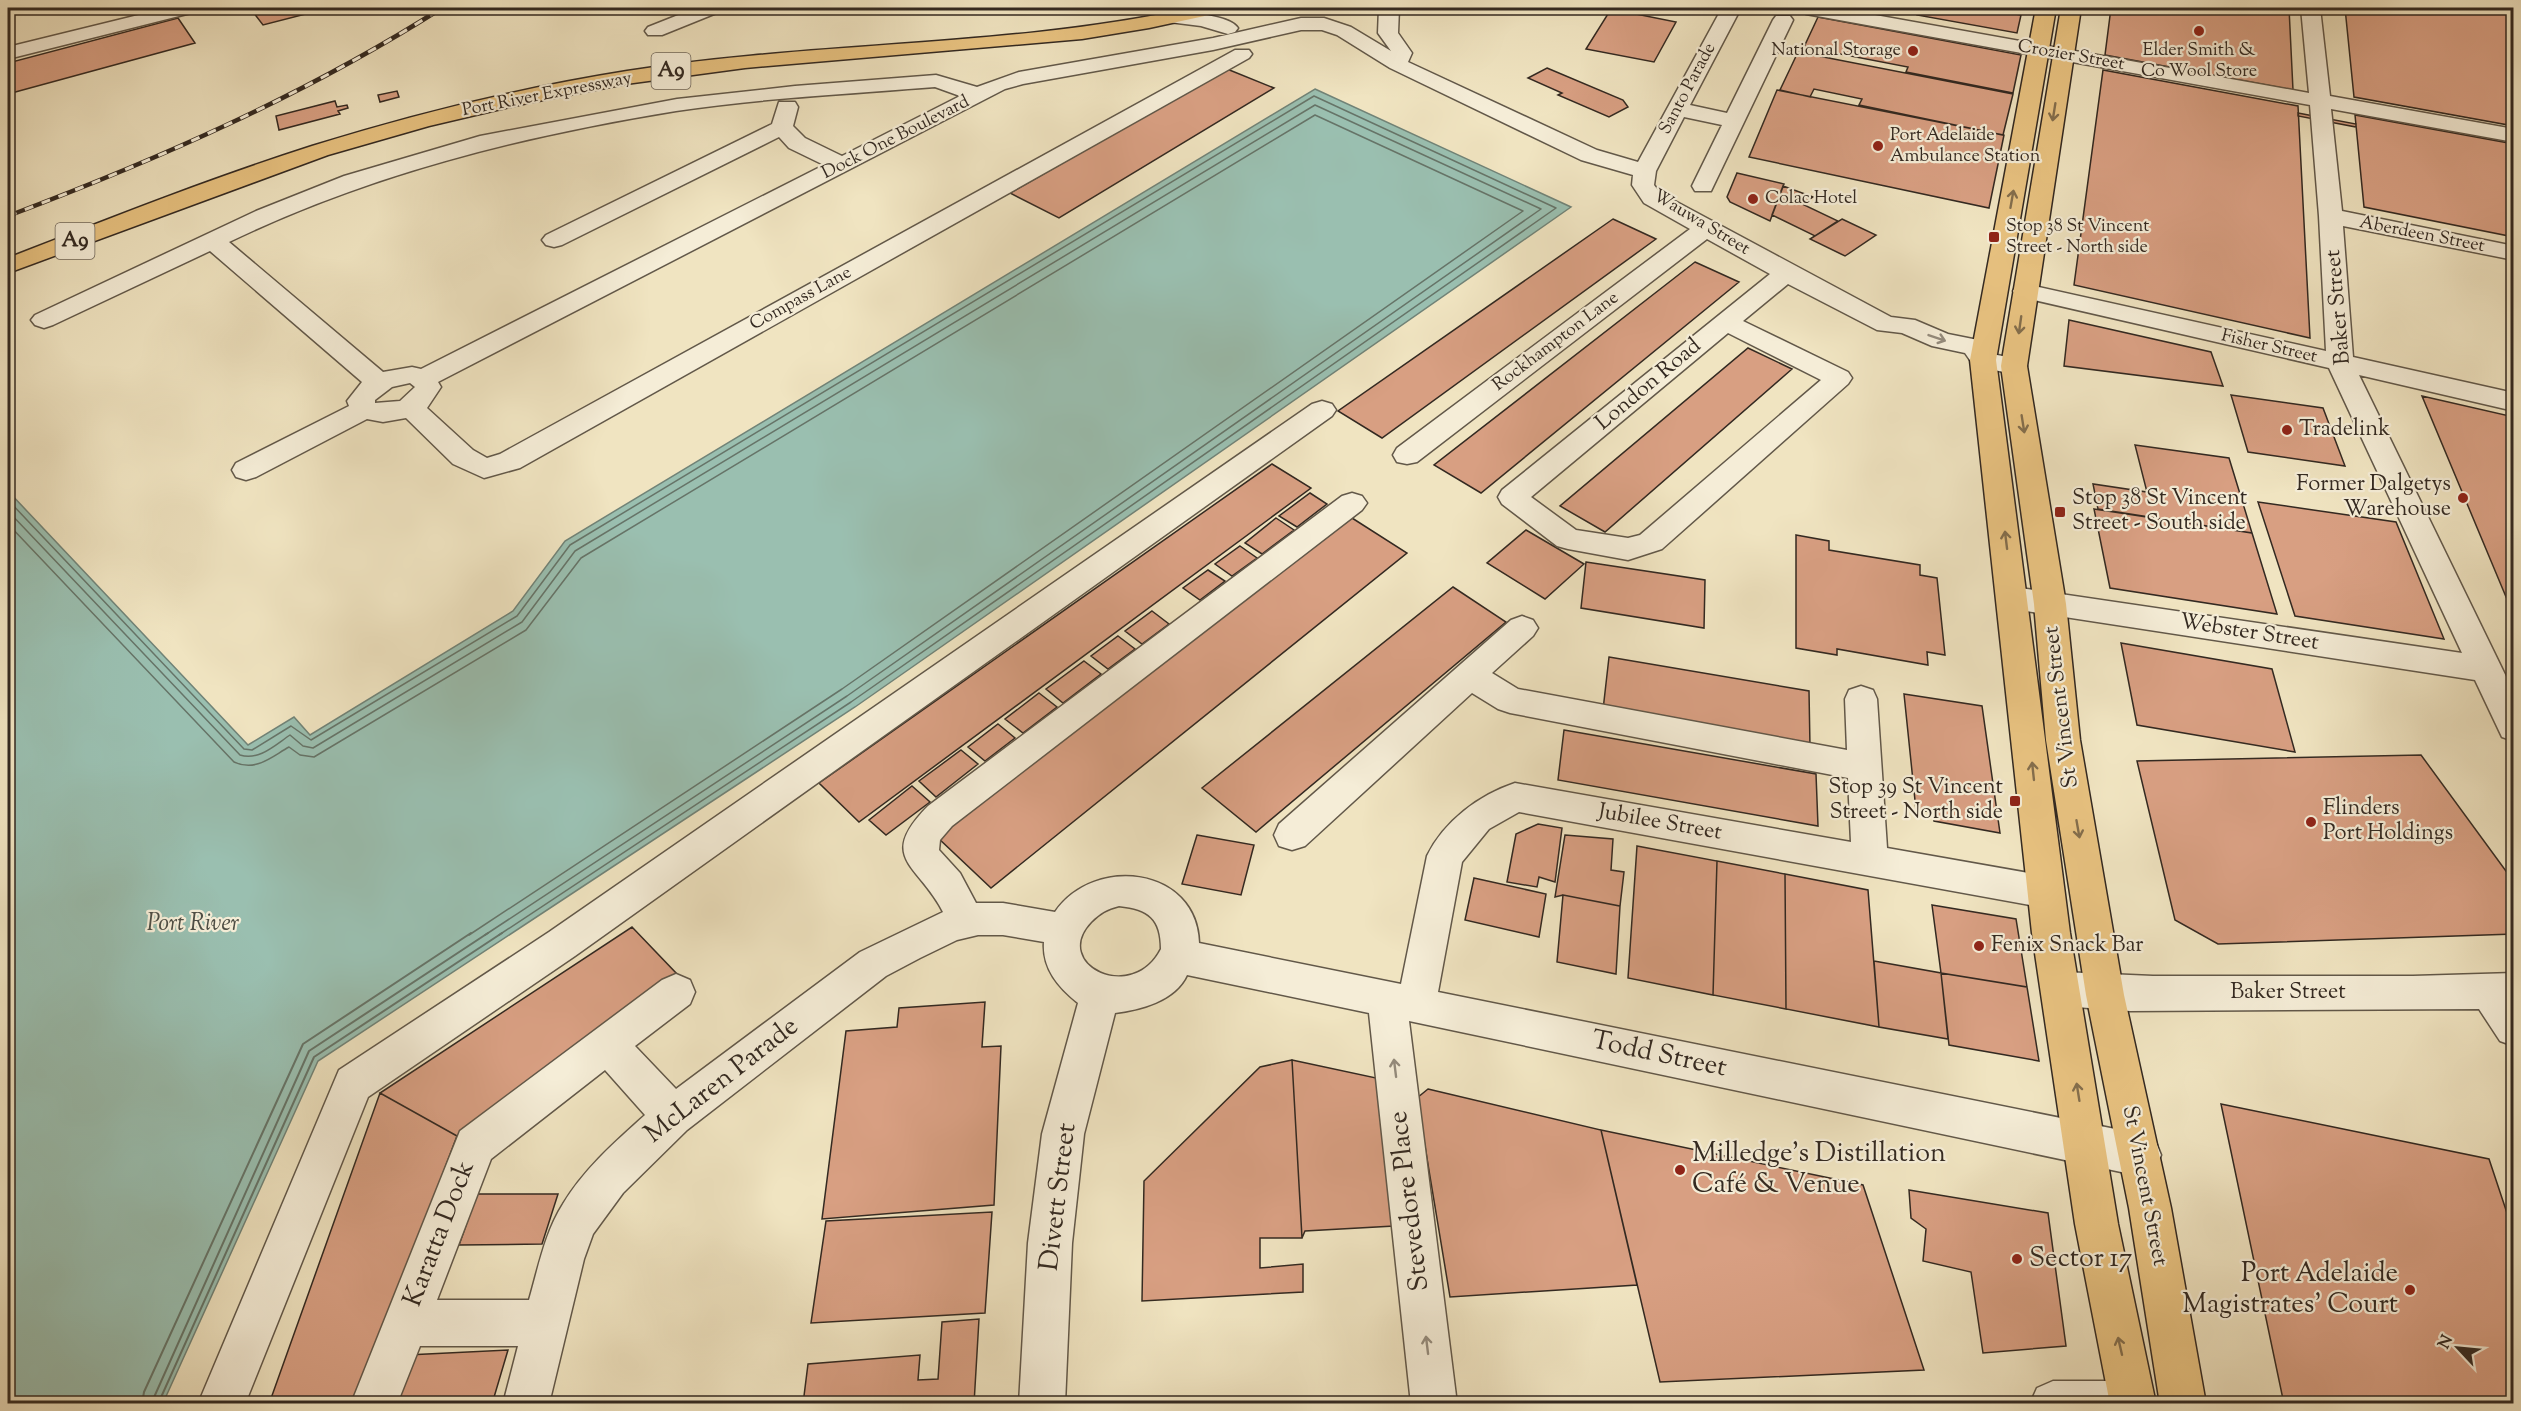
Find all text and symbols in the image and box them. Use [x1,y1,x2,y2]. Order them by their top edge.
marker: Elder Smith & Co Wool Store [2192,24,2206,38]
street label: Crozier Street [2015,34,2127,78]
place label: National Storage [1771,38,1901,64]
place label: Elder Smith & Co Wool Store [2141,38,2257,85]
street label: Santo Parade [1653,39,1723,139]
marker: National Storage [1906,44,1920,58]
road number: A9 [652,53,690,89]
street label: Port River Expressway [460,66,634,124]
street label: Dock One Boulevard [818,89,974,187]
one-way arrow [2049,101,2060,121]
place label: Port Adelaide Ambulance Station [1890,123,2041,170]
marker: Port Adelaide Ambulance Station [1871,139,1885,153]
street label: Wauwa Street [1647,184,1755,262]
place label: Colac Hotel [1765,186,1857,212]
one-way arrow [2007,189,2018,209]
marker: Colac Hotel [1746,192,1760,206]
street label: Aberdeen Street [2357,210,2487,260]
place label: Stop 38 St Vincent Street - North side [2006,214,2149,261]
road number: A9 [56,223,94,259]
marker: Stop 38 St Vincent Street - North side [1987,230,2001,244]
street label: Baker Street [2318,248,2360,366]
street label: Compass Lane [745,260,857,338]
street label: Rockhampton Lane [1487,286,1625,398]
one-way arrow [2014,315,2025,334]
street label: Fisher Street [2218,323,2320,371]
street label: London Road [1589,331,1709,439]
one-way arrow [1927,333,1946,344]
one-way arrow [2017,413,2028,433]
place label: Tradelink [2299,414,2390,446]
marker: Tradelink [2280,423,2294,437]
place label: Former Dalgetys Warehouse [2296,469,2451,526]
place label: Stop 38 St Vincent Street - South side [2072,483,2248,540]
marker: Former Dalgetys Warehouse [2456,491,2470,505]
marker: Stop 38 St Vincent Street - South side [2053,505,2067,519]
one-way arrow [2000,531,2011,551]
street label: Webster Street [2177,606,2321,660]
street label: St Vincent Street [2036,624,2088,790]
one-way arrow [2027,761,2038,781]
place label: Stop 39 St Vincent Street - North side [1828,772,2003,829]
place label: Flinders Port Holdings [2323,793,2453,850]
marker: Stop 39 St Vincent Street - North side [2008,794,2022,808]
street label: Jubilee Street [1595,796,1725,850]
marker: Flinders Port Holdings [2304,815,2318,829]
one-way arrow [2072,818,2083,838]
water label: Port River [147,907,240,941]
place label: Fenix Snack Bar [1991,930,2144,962]
marker: Fenix Snack Bar [1972,939,1986,953]
street label: Baker Street [2230,977,2346,1009]
street label: McLaren Parade [637,1008,807,1154]
street label: Todd Street [1588,1022,1730,1088]
one-way arrow [1389,1059,1400,1079]
one-way arrow [2072,1083,2083,1102]
street label: St Vincent Street [2113,1103,2175,1269]
street label: Stevedore Place [1380,1109,1440,1293]
street label: Divett Street [1031,1121,1087,1273]
place label: Milledge's Distillation Café & Venue [1692,1135,1946,1205]
street label: Karatta Dock [394,1155,486,1313]
marker: Milledge's Distillation Café & Venue [1673,1163,1687,1177]
place label: Sector 17 [2029,1240,2133,1279]
marker: Sector 17 [2010,1252,2024,1266]
place label: Port Adelaide Magistrates' Court [2182,1255,2398,1325]
marker: Port Adelaide Magistrates' Court [2403,1283,2417,1297]
north arrow [2428,1318,2488,1378]
text: N [2434,1332,2460,1353]
one-way arrow [1421,1336,1432,1356]
one-way arrow [2113,1337,2125,1356]

